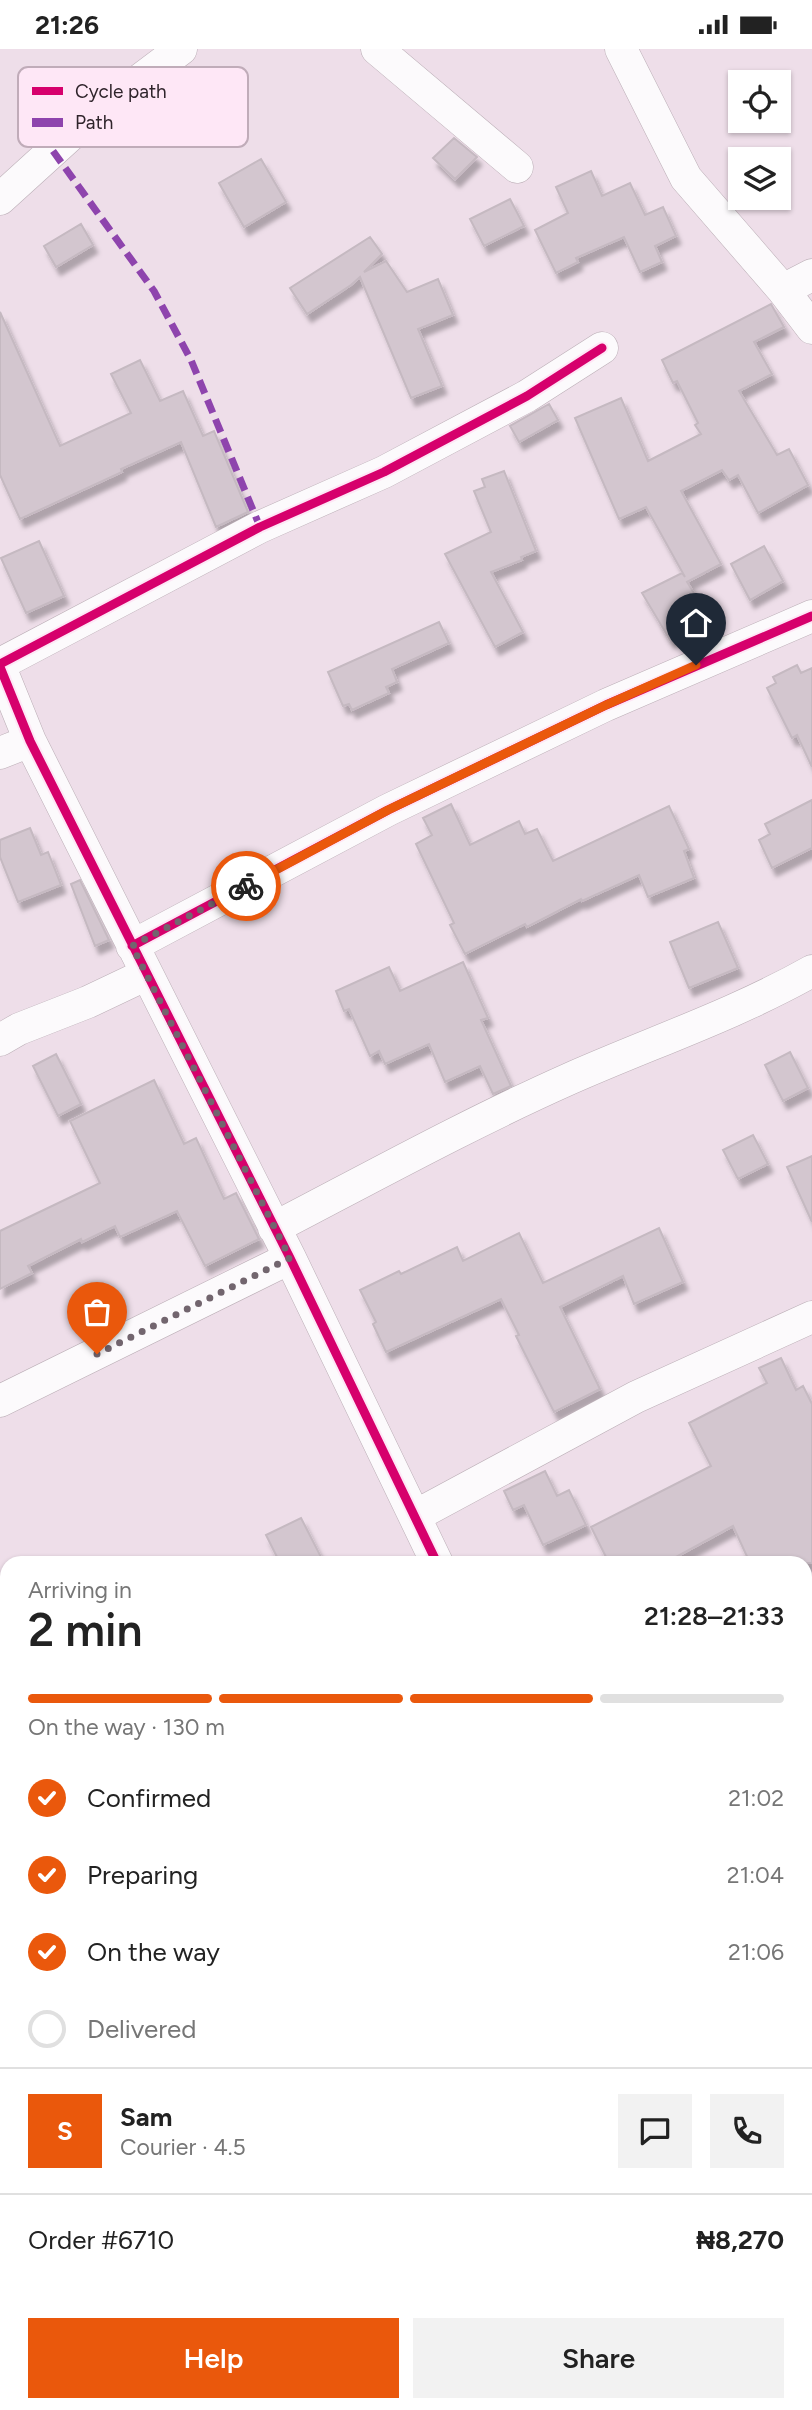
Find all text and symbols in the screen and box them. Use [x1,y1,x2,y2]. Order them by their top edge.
text: 21:26 [35,9,99,41]
legend [18,67,248,147]
map controls [728,70,791,210]
button: locate [728,70,791,133]
text: Cycle path [75,80,167,103]
text: Path [75,111,113,134]
button: layers [728,147,791,210]
pin [666,593,726,665]
icon: home [677,604,715,642]
courier [211,851,281,921]
icon: bike [227,867,265,905]
pin [67,1282,127,1354]
icon: bag [78,1293,116,1331]
text: Arriving in [28,1576,132,1604]
text: 21:28–21:33 [644,1600,784,1632]
text: 2 min [28,1602,143,1658]
text: On the way · 130 m [28,1713,225,1741]
icon: check [28,1779,66,1817]
text: Confirmed [87,1782,211,1814]
text: 21:02 [728,1784,784,1812]
icon: check [28,1856,66,1894]
text: Preparing [87,1859,198,1891]
text: 21:04 [727,1861,784,1889]
icon: check [28,1933,66,1971]
text: On the way [87,1936,220,1968]
text: 21:06 [728,1938,784,1966]
text: Delivered [87,2013,196,2045]
button: chat [618,2094,692,2168]
button: phone [710,2094,784,2168]
text: Sam [120,2101,172,2133]
text: S [57,2115,73,2147]
text: Courier · 4.5 [120,2133,246,2161]
text: Order #6710 [28,2224,174,2256]
text: ₦8,270 [696,2224,784,2256]
button: Help [28,2318,399,2398]
button: Share [413,2318,784,2398]

